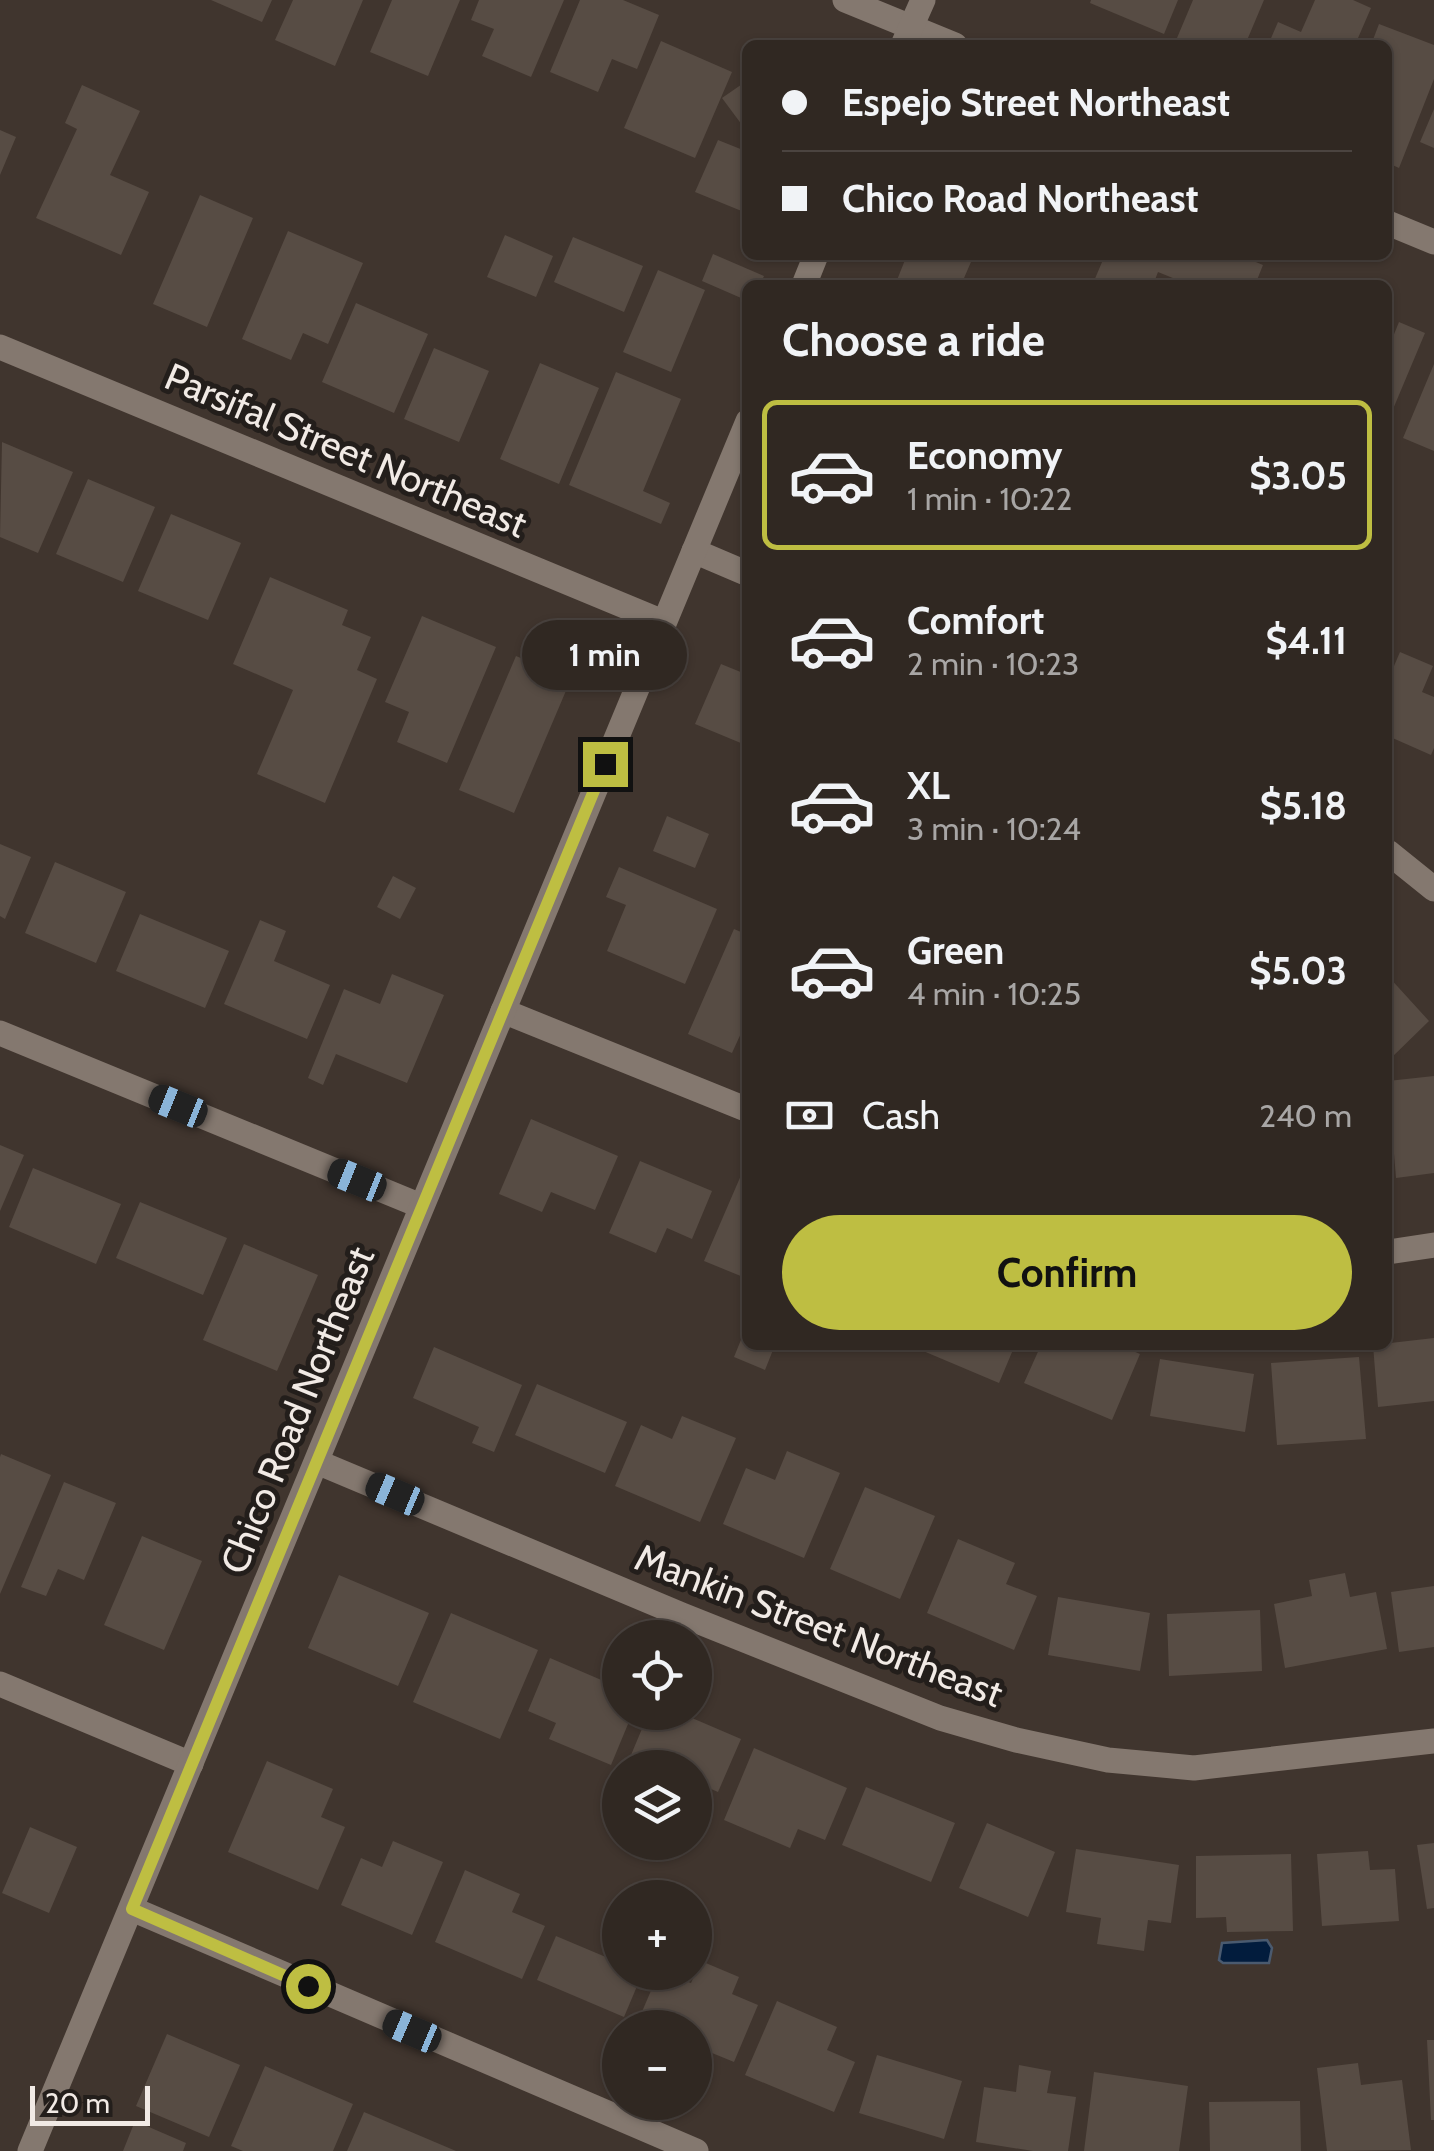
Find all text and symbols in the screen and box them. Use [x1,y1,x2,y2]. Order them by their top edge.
text: Espejo Street Northeast [842,79,1230,126]
text: Chico Road Northeast [842,175,1199,222]
text: Choose a ride [782,313,1045,367]
street label: Parsifal Street Northeast [158,352,534,548]
icon: car [787,430,877,520]
text: Economy [907,432,1062,479]
text: $3.05 [1249,452,1347,499]
text: 1 min · 10:22 [907,479,1072,518]
icon: car [787,595,877,685]
text: Comfort [907,597,1044,644]
text: $4.11 [1266,617,1347,664]
callout: 1 min [522,619,688,689]
text: 1 min [568,635,641,674]
text: 2 min · 10:23 [907,644,1079,683]
route end [583,742,628,787]
icon: car [787,760,877,850]
text: XL [907,762,950,809]
text: $5.18 [1260,782,1347,829]
text: 3 min · 10:24 [907,809,1081,848]
icon: car [787,925,877,1015]
text: Green [907,927,1004,974]
text: $5.03 [1249,947,1347,994]
text: 4 min · 10:25 [907,974,1081,1013]
car [145,1081,211,1131]
icon: cash [782,1088,837,1143]
text: Cash [862,1092,940,1139]
text: 240 m [1259,1096,1352,1135]
car [324,1155,390,1205]
button: Confirm [782,1215,1352,1330]
street label: Chico Road Northeast [210,1240,384,1580]
car [362,1468,428,1520]
street label: Mankin Street Northeast [629,1533,1010,1717]
map controls [602,1620,712,2120]
button: locate [602,1620,712,1730]
button: layers [602,1750,712,1860]
button: + [602,1880,712,1990]
route start [286,1964,331,2009]
car [379,2005,445,2057]
button: − [602,2010,712,2120]
scale bar [30,2081,150,2126]
text: 20 m [45,2086,110,2120]

